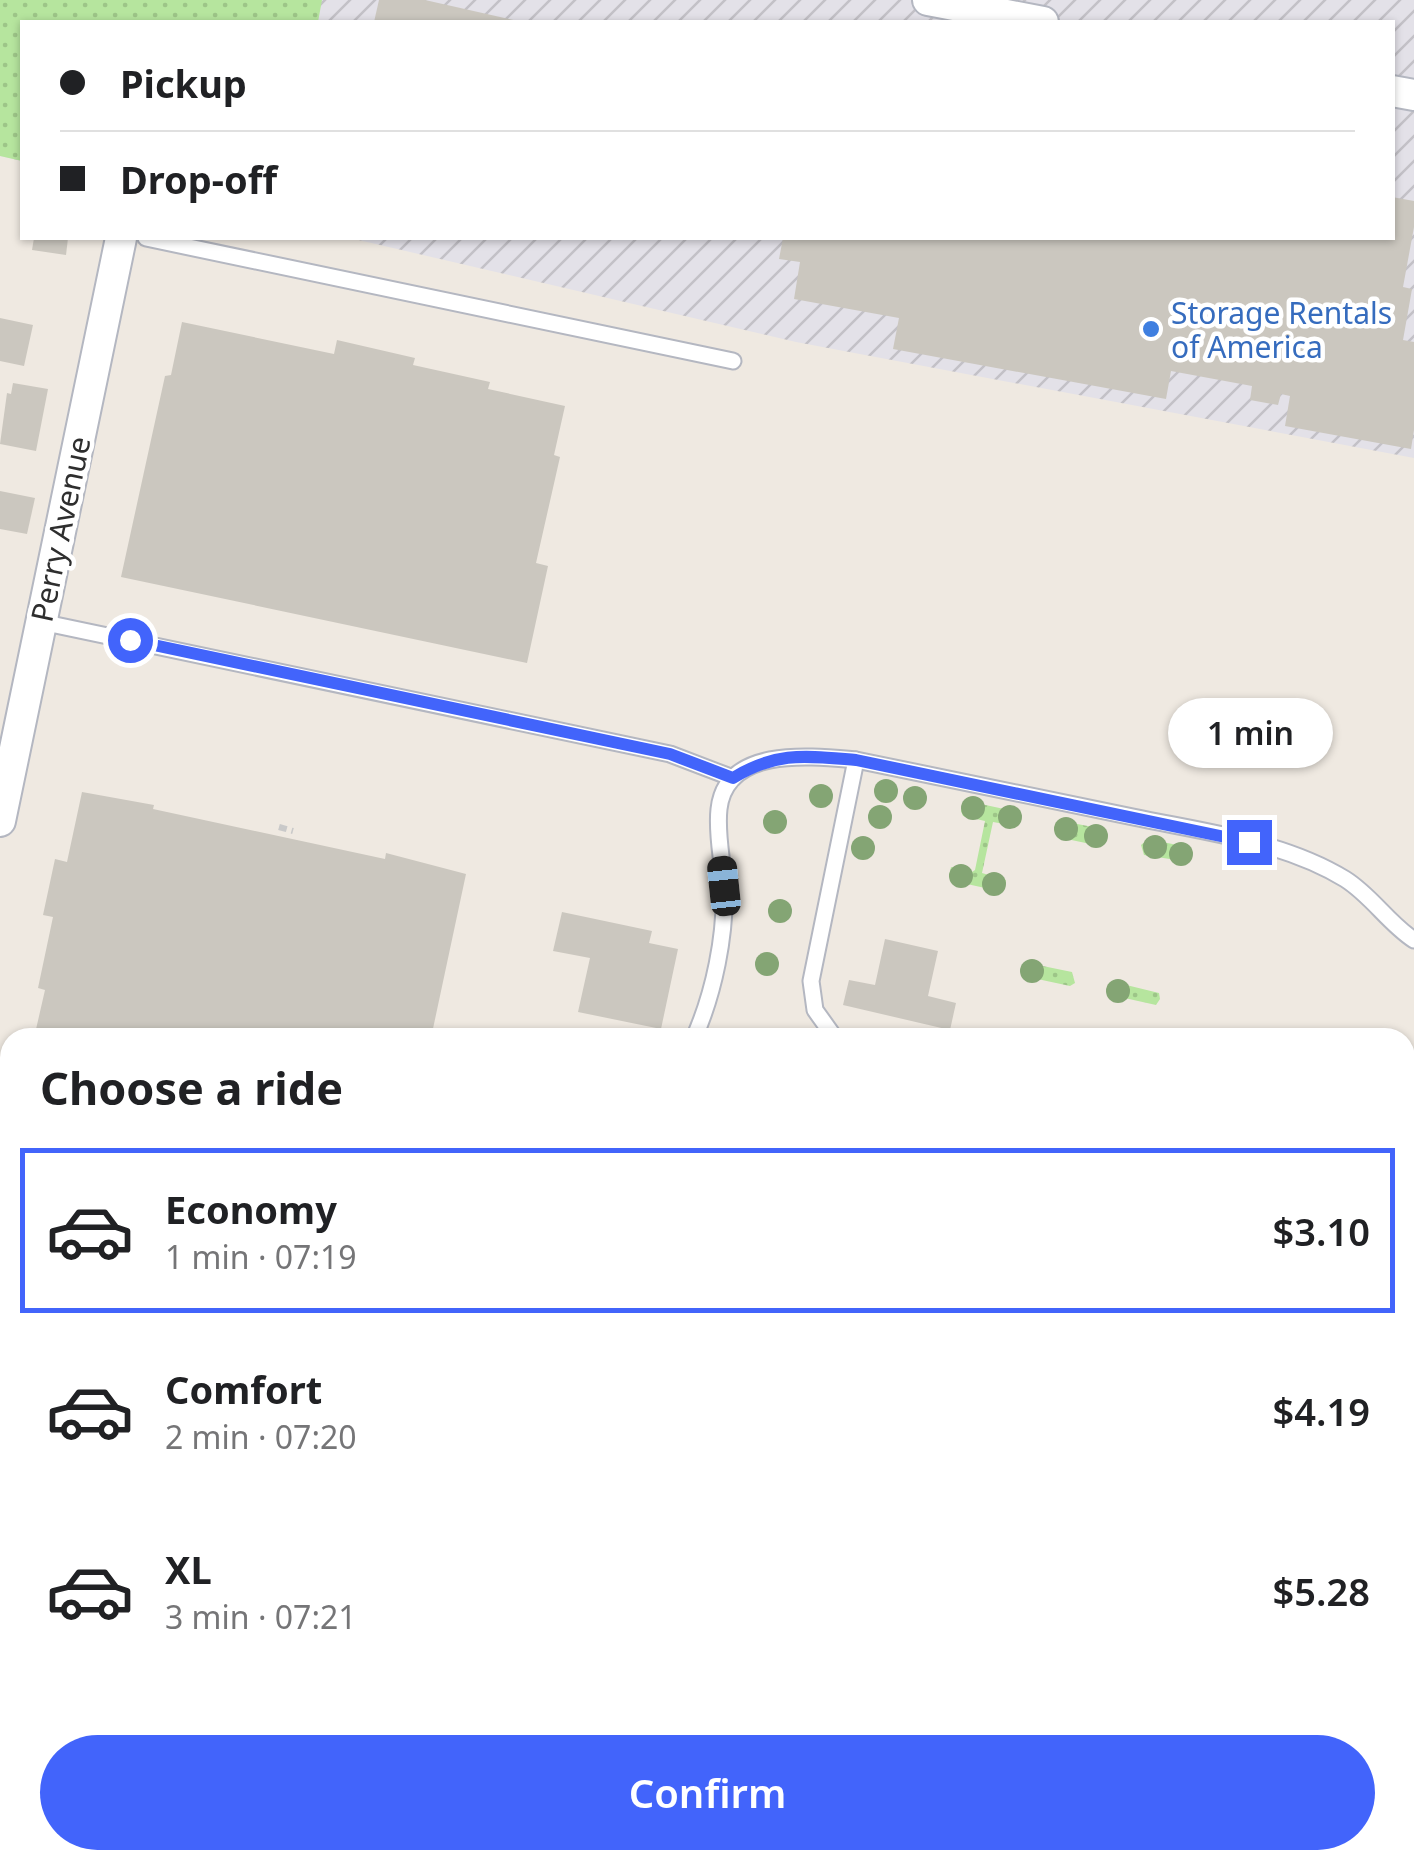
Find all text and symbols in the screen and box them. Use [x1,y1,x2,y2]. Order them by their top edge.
text: Pickup [120,57,247,109]
text: Drop-off [120,153,277,205]
place label: Storage Rentals of America [1171,292,1392,367]
marker: Storage Rentals of America [1140,318,1162,340]
street label: Perry Avenue [20,433,100,625]
route start [108,618,153,663]
callout: 1 min [1166,697,1332,767]
text: 1 min [1207,711,1294,754]
route end [1227,820,1272,865]
car [706,855,742,917]
text: Choose a ride [40,1057,343,1118]
text: Economy [165,1183,337,1235]
icon: car [45,1186,135,1276]
text: $3.10 [1273,1205,1370,1257]
text: 1 min · 07:19 [165,1235,357,1278]
text: Comfort [165,1363,322,1415]
icon: car [45,1366,135,1456]
text: $4.19 [1273,1385,1370,1437]
text: 2 min · 07:20 [165,1415,357,1458]
text: XL [165,1543,212,1595]
icon: car [45,1546,135,1636]
text: $5.28 [1273,1565,1370,1617]
text: 3 min · 07:21 [165,1595,357,1638]
button: Confirm [40,1735,1375,1850]

